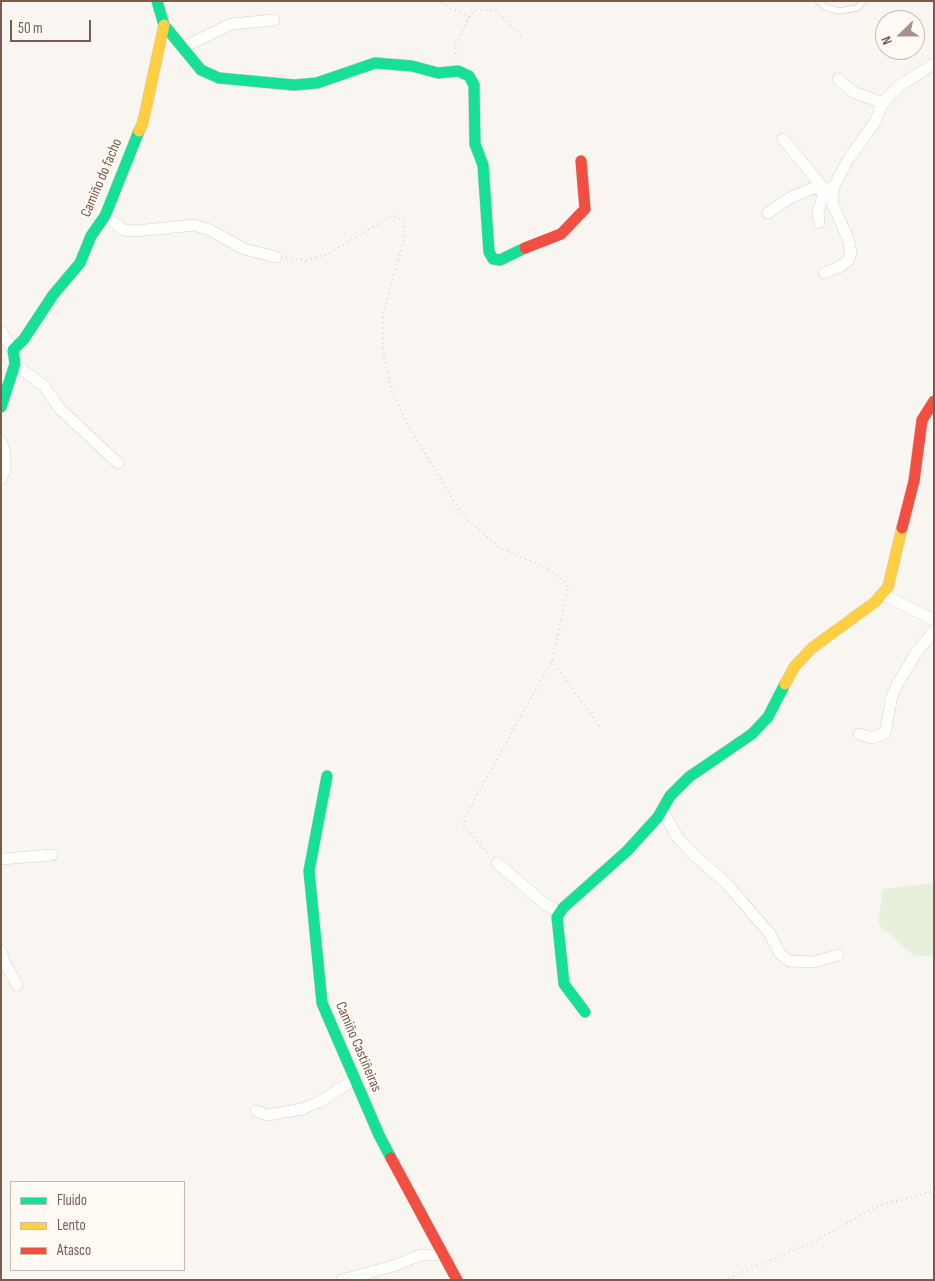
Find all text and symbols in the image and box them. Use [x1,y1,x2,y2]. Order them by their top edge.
scale bar [12,10,94,42]
north arrow [875,10,925,60]
text: 50 m [18,19,43,38]
text: N [877,34,896,47]
street label: Camiño do facho [77,136,127,220]
street label: Camiño Castiñeiras [331,999,385,1095]
legend [10,1181,185,1271]
text: Fluido [57,1191,87,1210]
text: Lento [57,1216,86,1235]
text: Atasco [57,1241,91,1260]

